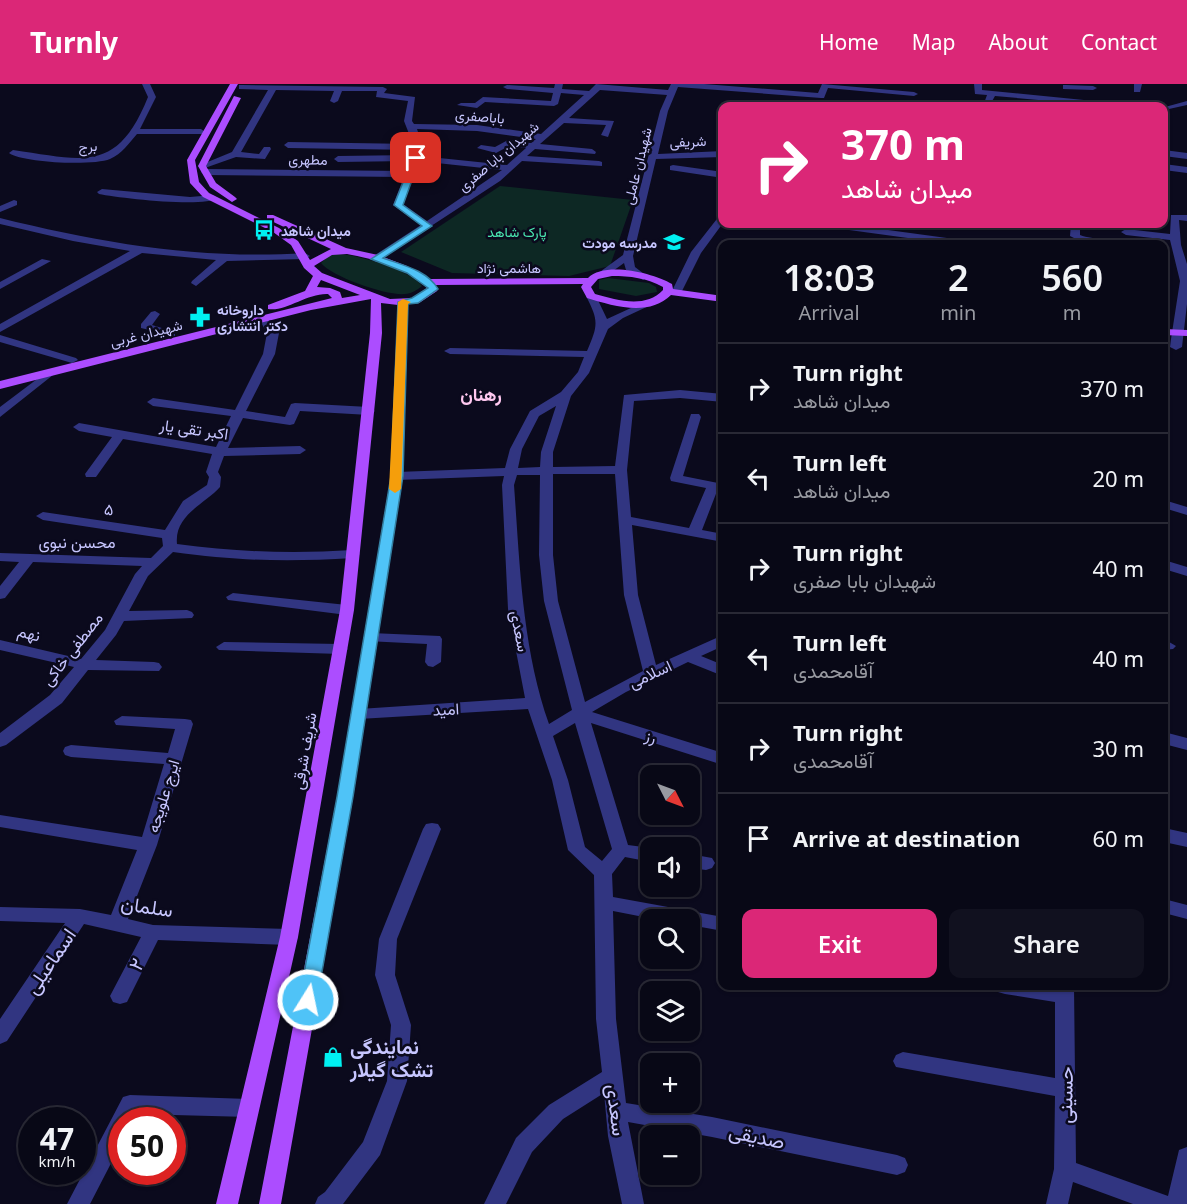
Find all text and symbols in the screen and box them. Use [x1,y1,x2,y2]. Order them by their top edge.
text: Turnly [30,23,118,61]
text: Home [819,28,879,56]
text: Map [912,28,955,56]
text: About [988,28,1048,56]
text: Contact [1081,28,1157,56]
street label: باباصفری [454,104,506,128]
text: 370 m [841,115,965,172]
street label: شهیدان بابا صفری [454,117,542,195]
street label: شهیدان عاملی [618,125,656,207]
icon: right [742,126,820,204]
street label: شریفی [669,131,707,151]
pin [390,132,441,183]
street label: برج [79,136,97,157]
icon: arrive [399,141,432,174]
street label: مطهری [288,149,328,169]
text: میدان شاهد [841,169,973,206]
bus stop icon: میدان شاهد [252,218,276,242]
place label: میدان شاهد [281,221,351,240]
park label: پارک شاهد [487,222,547,242]
school or university icon: مدرسه مودت [662,230,686,254]
place label: مدرسه مودت [582,233,657,252]
text: 18:03 [783,253,875,302]
text: 2 [948,253,969,302]
text: 560 [1041,253,1103,302]
street label: هاشمی نژاد [477,258,541,277]
text: Arrival [799,299,860,326]
text: min [940,299,976,326]
text: m [1063,299,1082,326]
place label: داروخانه دکتر انتشاری [217,300,288,335]
pharmacy icon: داروخانه دکتر انتشاری [188,305,212,329]
street label: شهیدان غربی [108,315,184,351]
text: Turn right [793,357,903,387]
icon: right [742,372,775,405]
text: 370 m [1080,373,1144,403]
district label: رهنان [460,382,502,406]
text: میدان شاهد [793,387,890,414]
street label: اکبر تقی یار [157,413,230,445]
text: Turn left [793,447,887,477]
icon: left [742,462,775,495]
text: 20 m [1093,463,1144,493]
text: میدان شاهد [793,477,890,504]
street label: ۵ [103,497,115,521]
street label: محسن نبوی [38,531,116,553]
text: Turn right [793,537,903,567]
icon: right [742,552,775,585]
text: 40 m [1093,553,1144,583]
text: شهیدان بابا صفری [793,567,936,594]
street label: مصطفی خاکی [36,608,108,690]
street label: سعدی [505,608,535,654]
street label: نهم [15,620,43,646]
text: Turn left [793,627,887,657]
icon: left [742,642,775,675]
text: 40 m [1093,643,1144,673]
street label: اسلامی [625,654,675,694]
text: آقامحمدی [793,657,873,684]
street label: امید [432,697,460,721]
street label: شریف شرقی [286,711,322,791]
text: Turn right [793,717,903,747]
street label: رز [642,724,659,748]
icon: right [742,732,775,765]
text: 30 m [1093,733,1144,763]
text: آقامحمدی [793,747,873,774]
street label: ایرج علویجه [142,757,185,835]
north arrow [640,765,700,825]
map controls [640,765,700,1185]
icon: arrive [742,822,775,855]
text: Arrive at destination [793,823,1020,853]
text: 60 m [1093,823,1144,853]
button: sound [640,837,700,897]
street label: سلمان [119,889,175,923]
button: search [640,909,700,969]
button: Exit [742,909,937,978]
button: Share [949,909,1144,978]
street label: اسماعیلی [18,923,82,999]
street label: ۲ [122,953,150,975]
position arrow [276,968,340,1032]
button: layers [640,981,700,1041]
place label: نمایندگی تشک گیلار [349,1033,433,1083]
shop icon: نمایندگی تشک گیلار [321,1045,345,1069]
button: + [640,1053,700,1113]
street label: حسینی [1051,1066,1079,1124]
street label: سعدی [600,1083,634,1137]
speed limit sign: 50 [108,1107,186,1185]
street label: صدیقی [727,1117,787,1155]
text: 47 [40,1118,74,1159]
button: − [640,1125,700,1185]
text: km/h [39,1151,75,1171]

